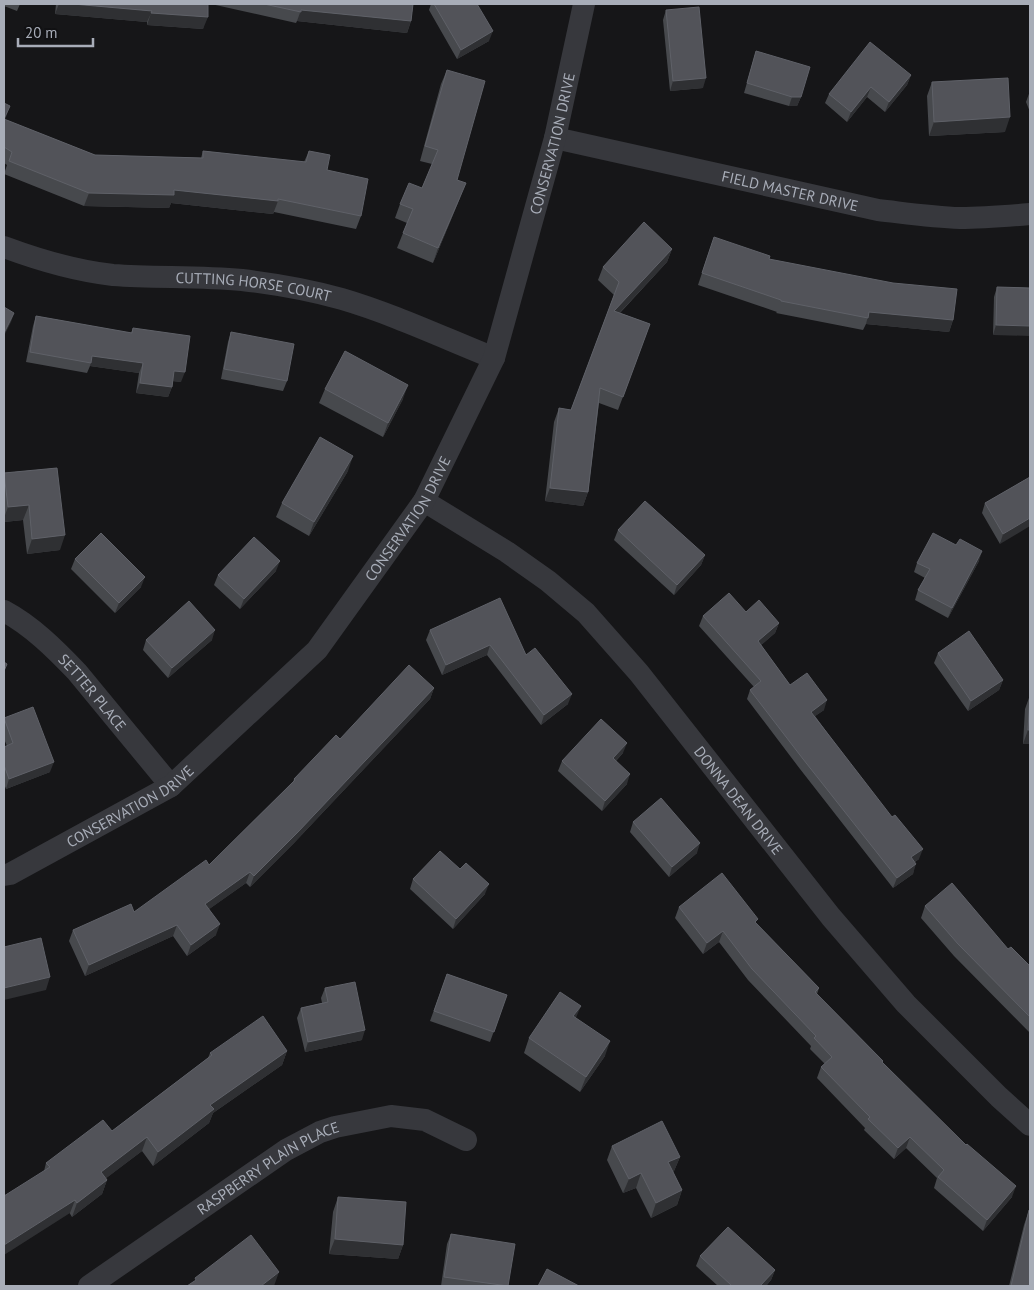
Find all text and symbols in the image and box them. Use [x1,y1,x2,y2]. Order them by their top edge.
scale bar [18,15,92,47]
text: 20 m [25,23,58,42]
street label: CONSERVATION DRIVE [525,71,578,216]
street label: FIELD MASTER DRIVE [720,166,860,215]
street label: CUTTING HORSE COURT [176,268,334,305]
street label: CONSERVATION DRIVE [360,453,454,585]
street label: SETTER PLACE [55,649,131,734]
street label: DONNA DEAN DRIVE [690,742,788,858]
street label: CONSERVATION DRIVE [63,761,197,851]
street label: RASPBERRY PLAIN PLACE [193,1117,341,1218]

